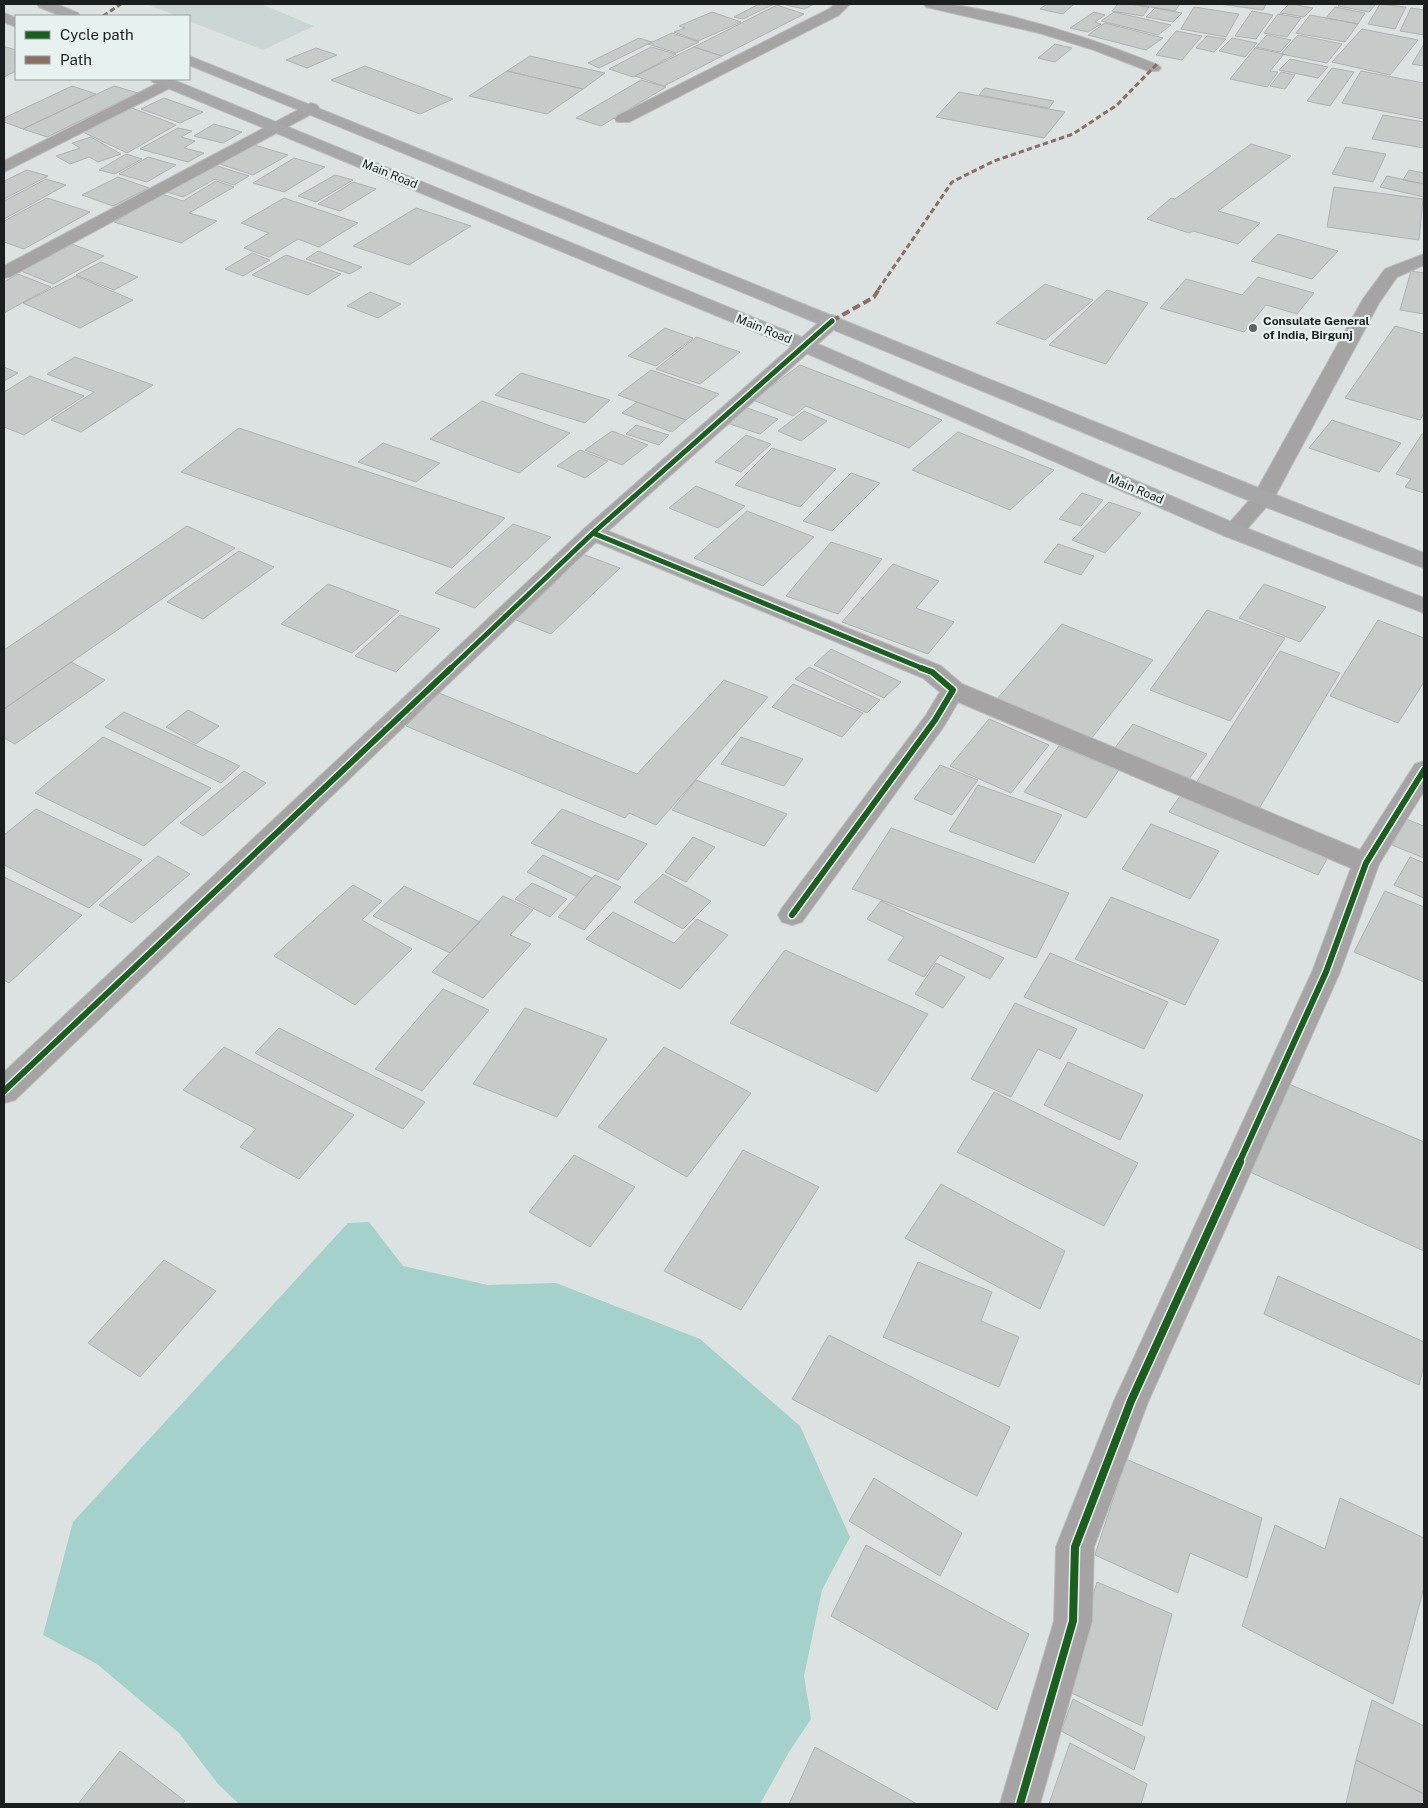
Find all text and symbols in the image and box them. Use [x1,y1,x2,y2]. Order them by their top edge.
legend [15,15,190,80]
text: Cycle path [60,26,134,43]
text: Path [60,51,92,68]
street label: Main Road [360,157,420,191]
street label: Main Road [734,312,794,346]
place label: Consulate General of India, Birgunj [1263,314,1370,342]
marker: Consulate General of India, Birgunj [1247,322,1259,334]
street label: Main Road [1106,471,1166,507]

